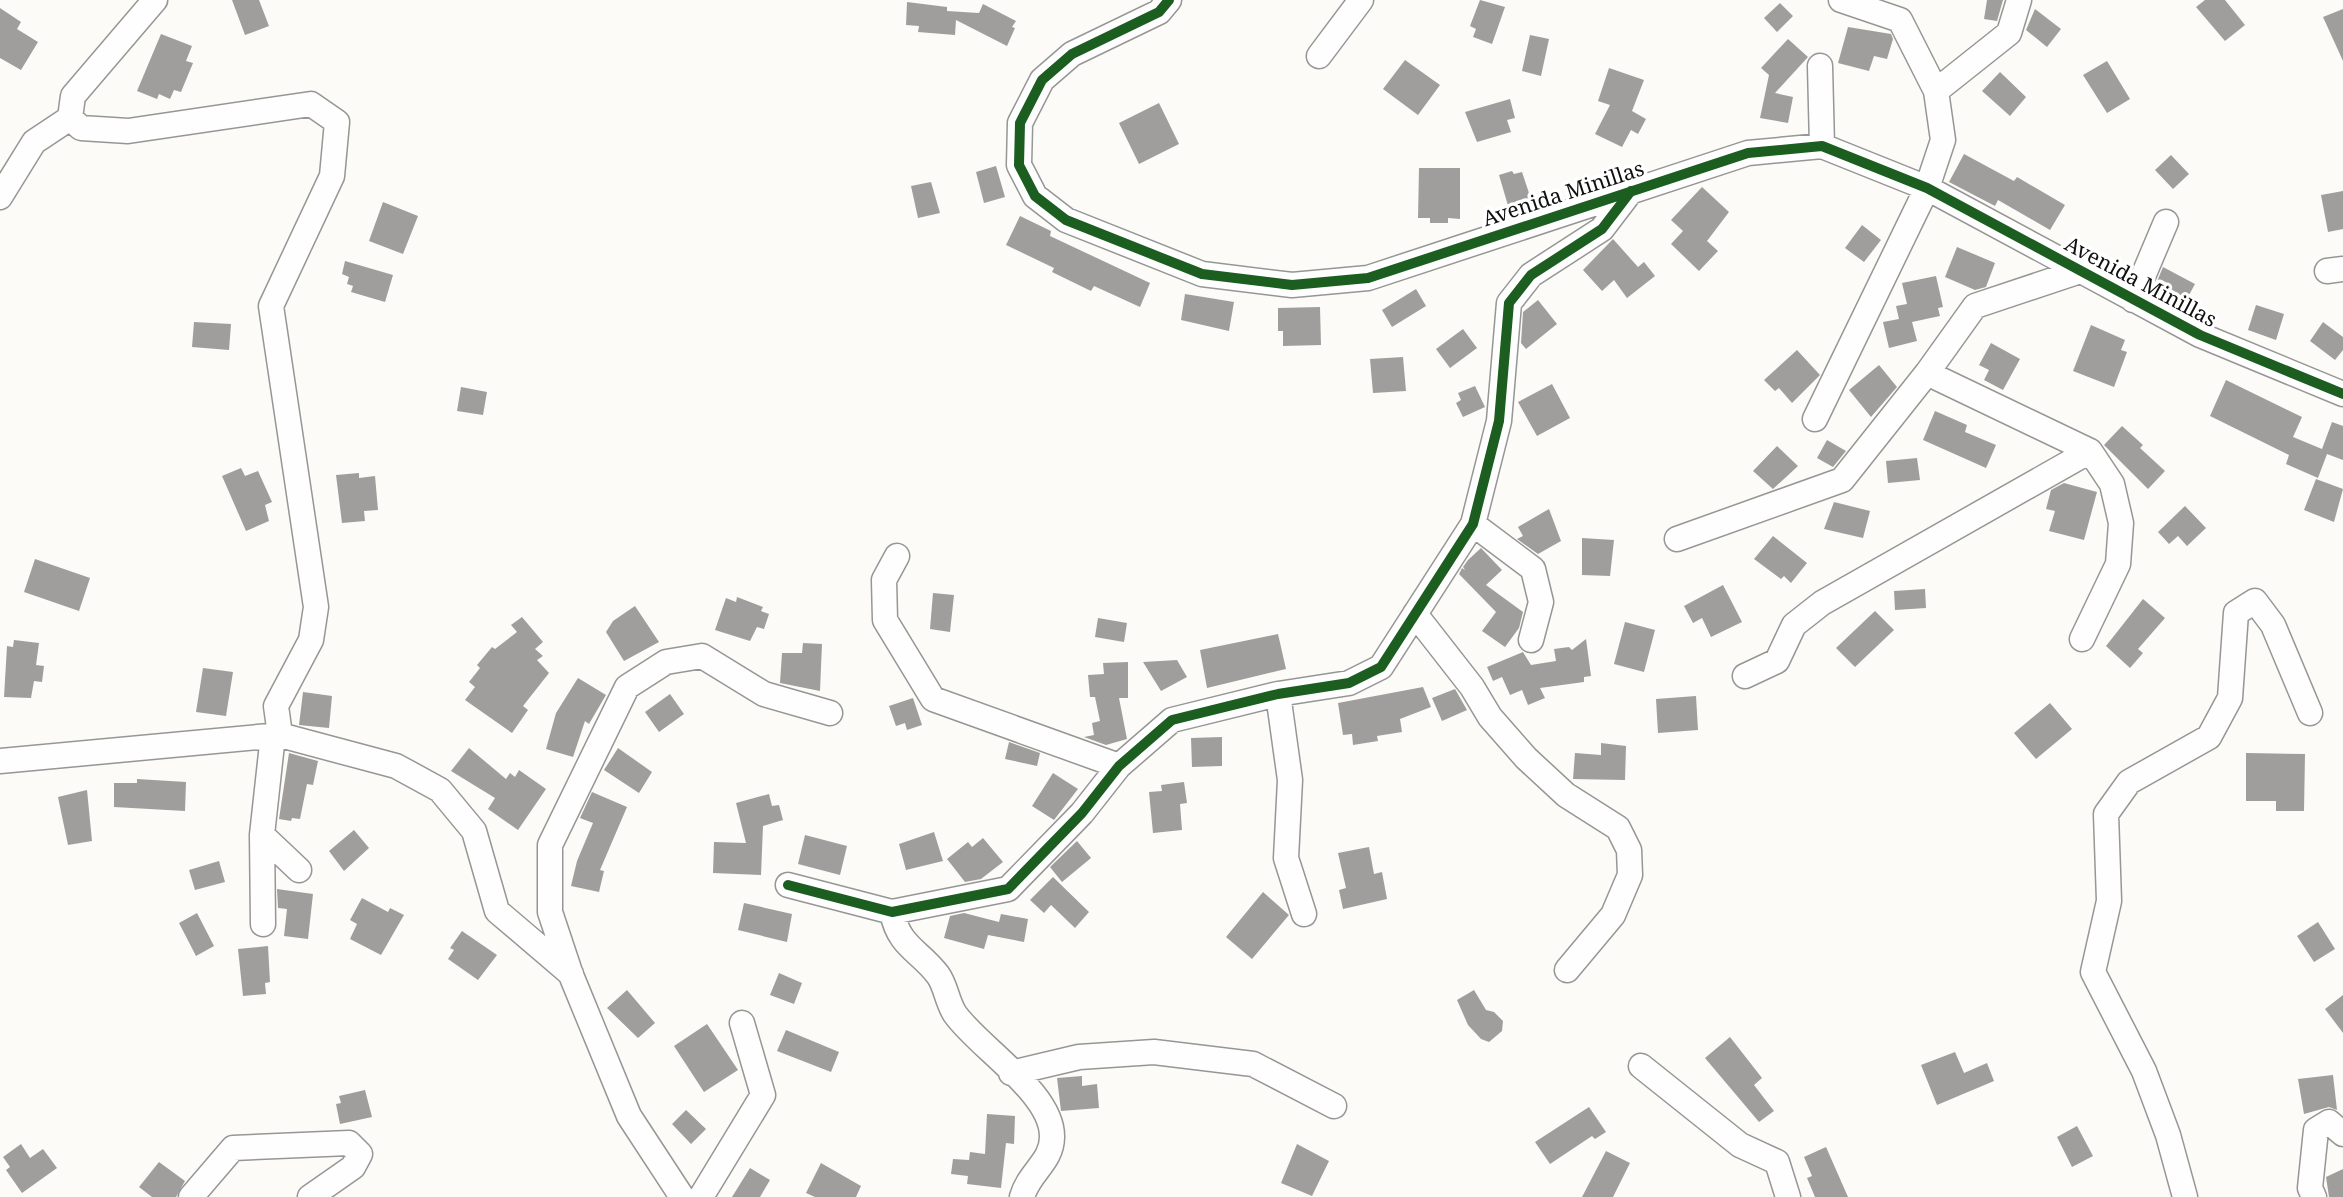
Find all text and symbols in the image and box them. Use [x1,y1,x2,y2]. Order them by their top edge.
street label: Avenida Minillas [1479,154,1647,232]
street label: Avenida Minillas [2060,229,2222,333]

